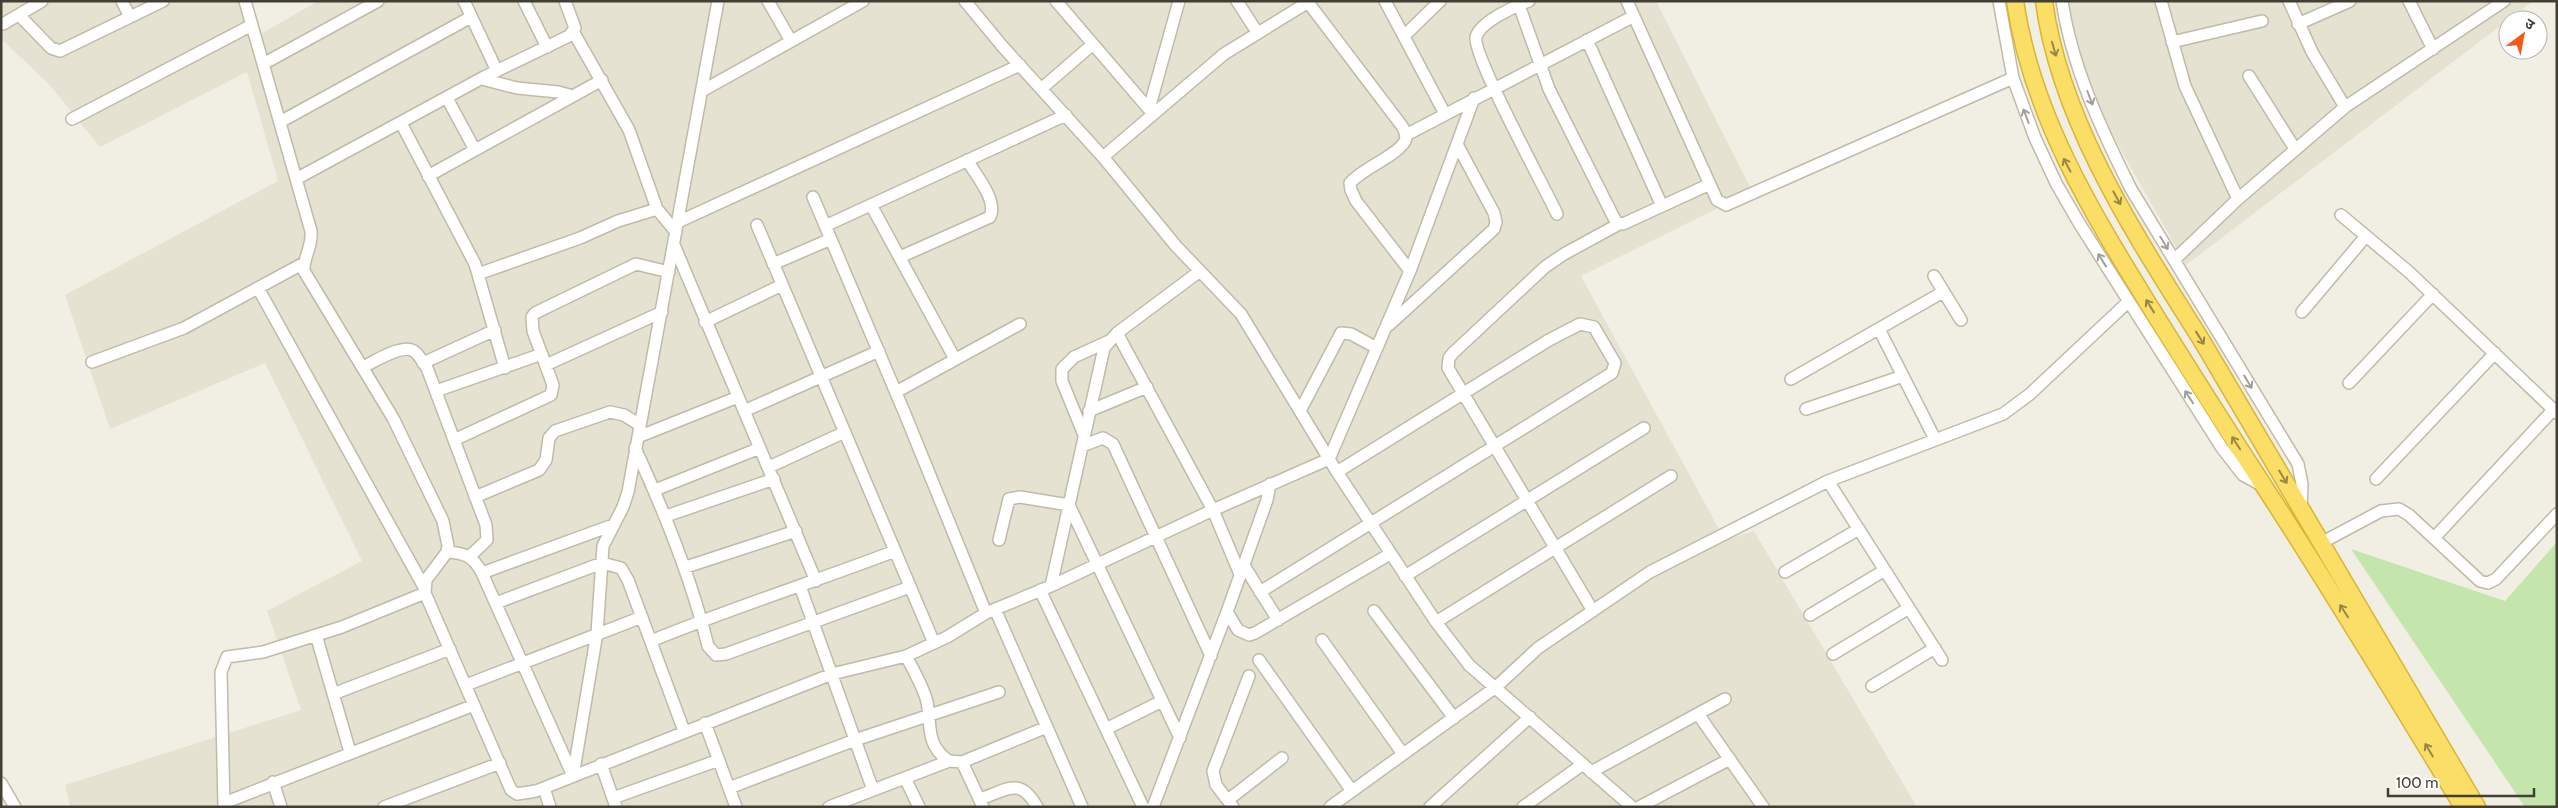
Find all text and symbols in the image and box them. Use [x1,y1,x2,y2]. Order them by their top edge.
north arrow [2498,10,2548,60]
text: उ [2522,14,2539,34]
one-way arrow [2050,40,2059,56]
one-way arrow [2086,90,2095,105]
one-way arrow [2021,109,2030,124]
one-way arrow [2062,159,2072,173]
one-way arrow [2112,190,2122,205]
one-way arrow [2159,235,2169,249]
one-way arrow [2096,253,2106,267]
one-way arrow [2144,299,2154,313]
one-way arrow [2195,330,2205,344]
one-way arrow [2243,374,2253,388]
one-way arrow [2184,390,2194,404]
one-way arrow [2231,437,2241,451]
one-way arrow [2279,470,2289,484]
one-way arrow [2339,605,2349,619]
one-way arrow [2423,744,2433,758]
scale bar [2388,766,2534,798]
text: 100 m [2396,774,2438,792]

